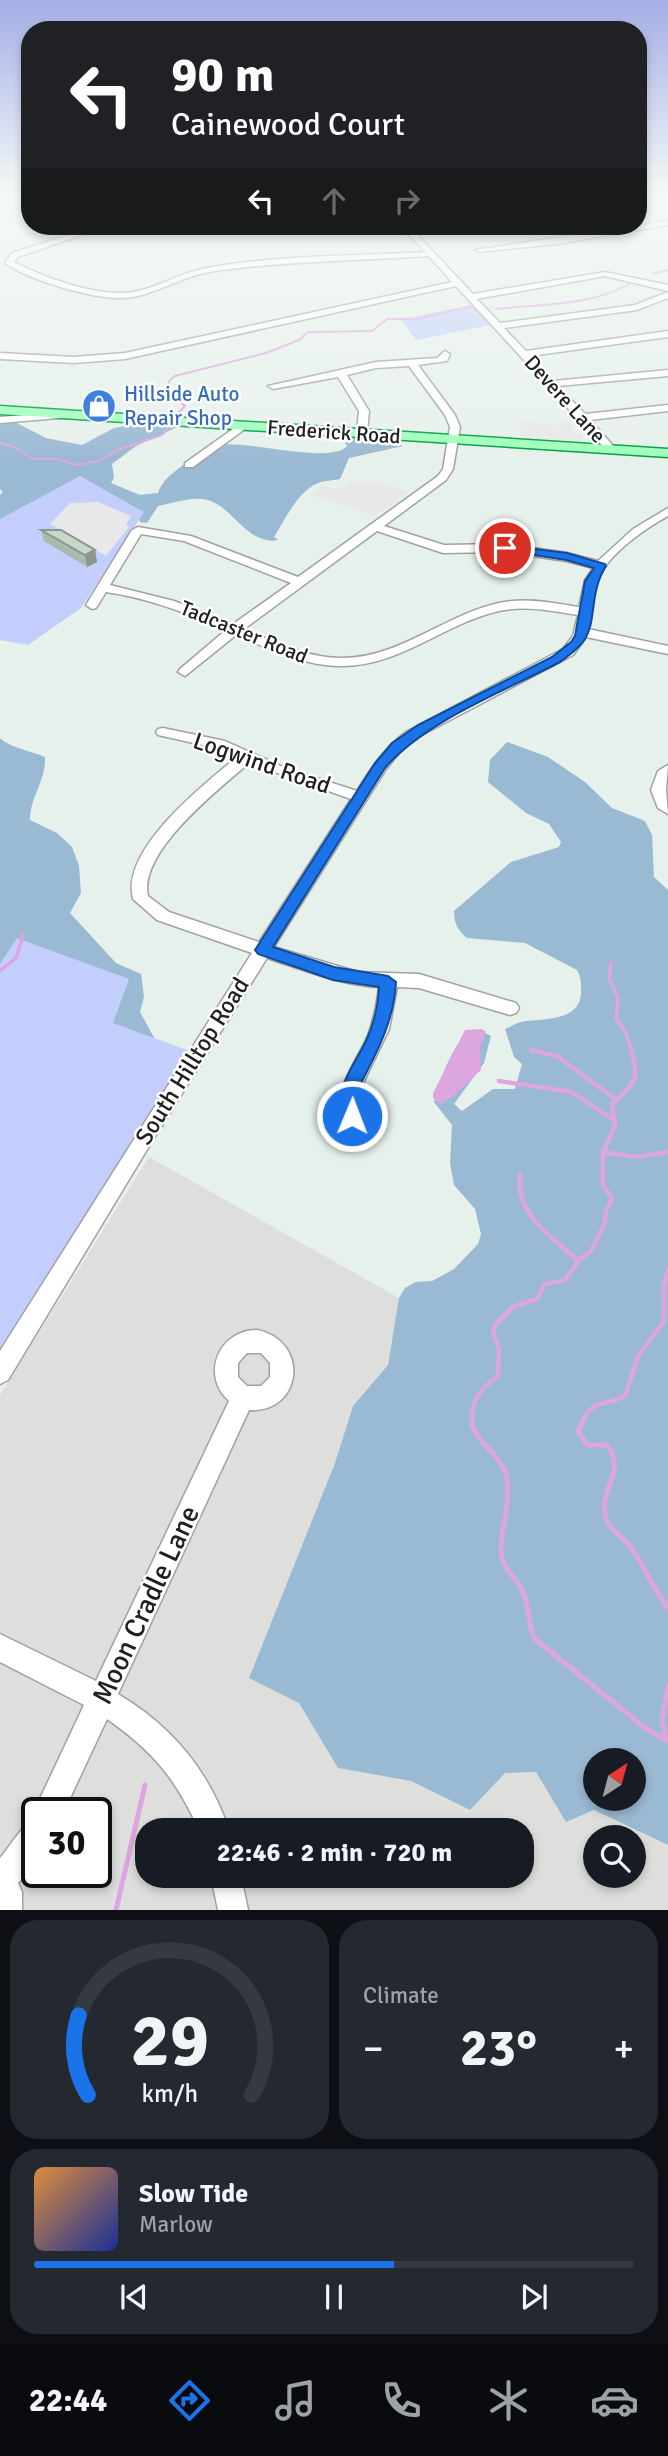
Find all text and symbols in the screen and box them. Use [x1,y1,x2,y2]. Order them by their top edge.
text: 90 m [171,45,274,105]
icon: left [56,49,147,140]
text: Cainewood Court [171,105,405,144]
icon: left [242,182,280,220]
icon: ahead [315,182,353,220]
icon: right [388,182,426,220]
street label: Devere Lane [519,350,611,448]
place label: Hillside Auto Repair Shop [124,381,239,431]
shop icon: Hillside Auto Repair Shop [80,387,118,425]
street label: Frederick Road [266,414,402,450]
pin [475,518,535,578]
icon: arrive [486,529,524,567]
street label: Tadcaster Road [176,595,312,669]
street label: Logwind Road [189,725,335,801]
street label: South Hilltop Road [128,972,256,1150]
position arrow [315,1079,389,1153]
street label: Moon Cradle Lane [85,1500,207,1710]
north arrow [583,1748,646,1811]
map controls [583,1748,646,1888]
speed limit sign: 30 [21,1797,112,1888]
button: search [583,1825,646,1888]
text: 22:46 · 2 min · 720 m [217,1837,452,1869]
text: Climate [363,1981,439,2010]
text: 29 [130,1998,209,2087]
text: 23° [460,2016,537,2080]
text: − [363,2025,384,2072]
text: + [613,2025,634,2072]
text: km/h [141,2078,198,2109]
text: Slow Tide [139,2178,248,2210]
text: Marlow [139,2210,213,2239]
icon: previous [115,2278,153,2316]
icon: pause [315,2278,353,2316]
icon: next [515,2278,553,2316]
icon: directions [165,2376,214,2425]
icon: music [271,2376,320,2425]
icon: phone [377,2376,426,2425]
icon: climate [484,2376,533,2425]
icon: car [590,2376,639,2425]
text: 22:44 [29,2381,107,2420]

